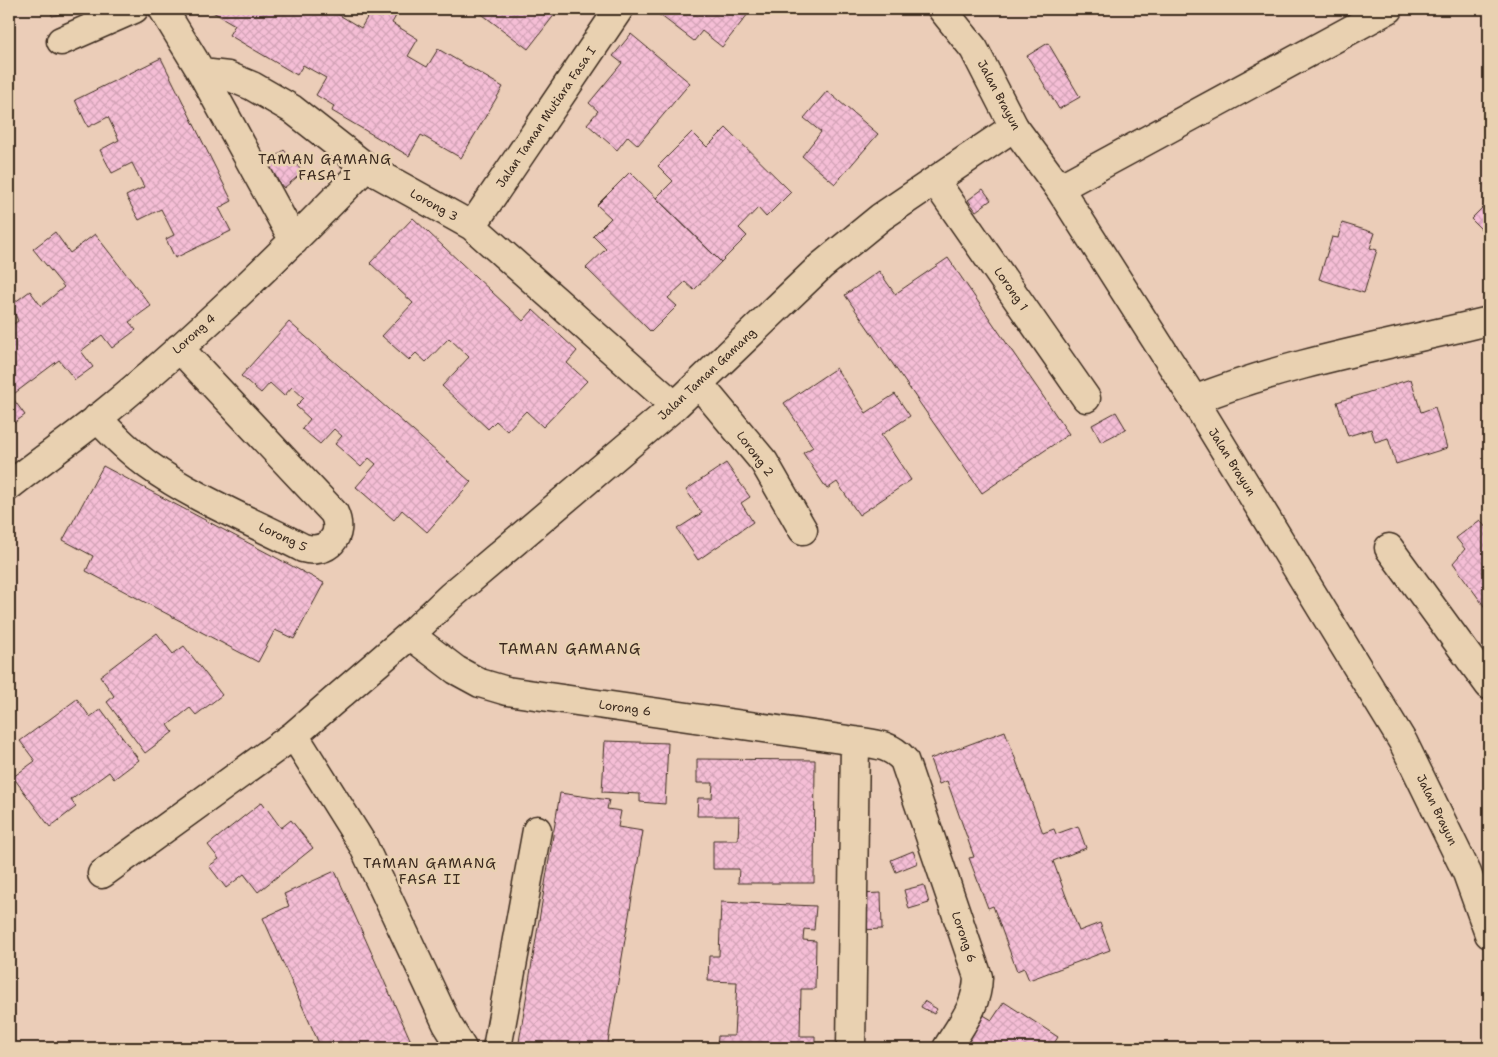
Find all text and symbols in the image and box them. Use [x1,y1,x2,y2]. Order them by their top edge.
street label: Jalan Taman Mutiara Fasa I [493,43,600,191]
street label: Jalan Brayun [974,57,1024,133]
district label: TAMAN GAMANG FASA I [258,150,392,184]
street label: Lorong 3 [407,185,461,225]
street label: Lorong 1 [990,264,1032,314]
street label: Lorong 4 [169,310,219,358]
street label: Jalan Taman Gamang [655,324,759,424]
street label: Jalan Brayun [1205,425,1259,499]
street label: Lorong 2 [733,428,777,480]
street label: Lorong 5 [256,519,310,555]
district label: TAMAN GAMANG [499,639,641,659]
street label: Lorong 6 [598,696,652,720]
street label: Jalan Brayun [1413,772,1461,848]
district label: TAMAN GAMANG FASA II [363,854,497,888]
street label: Lorong 6 [948,909,980,965]

